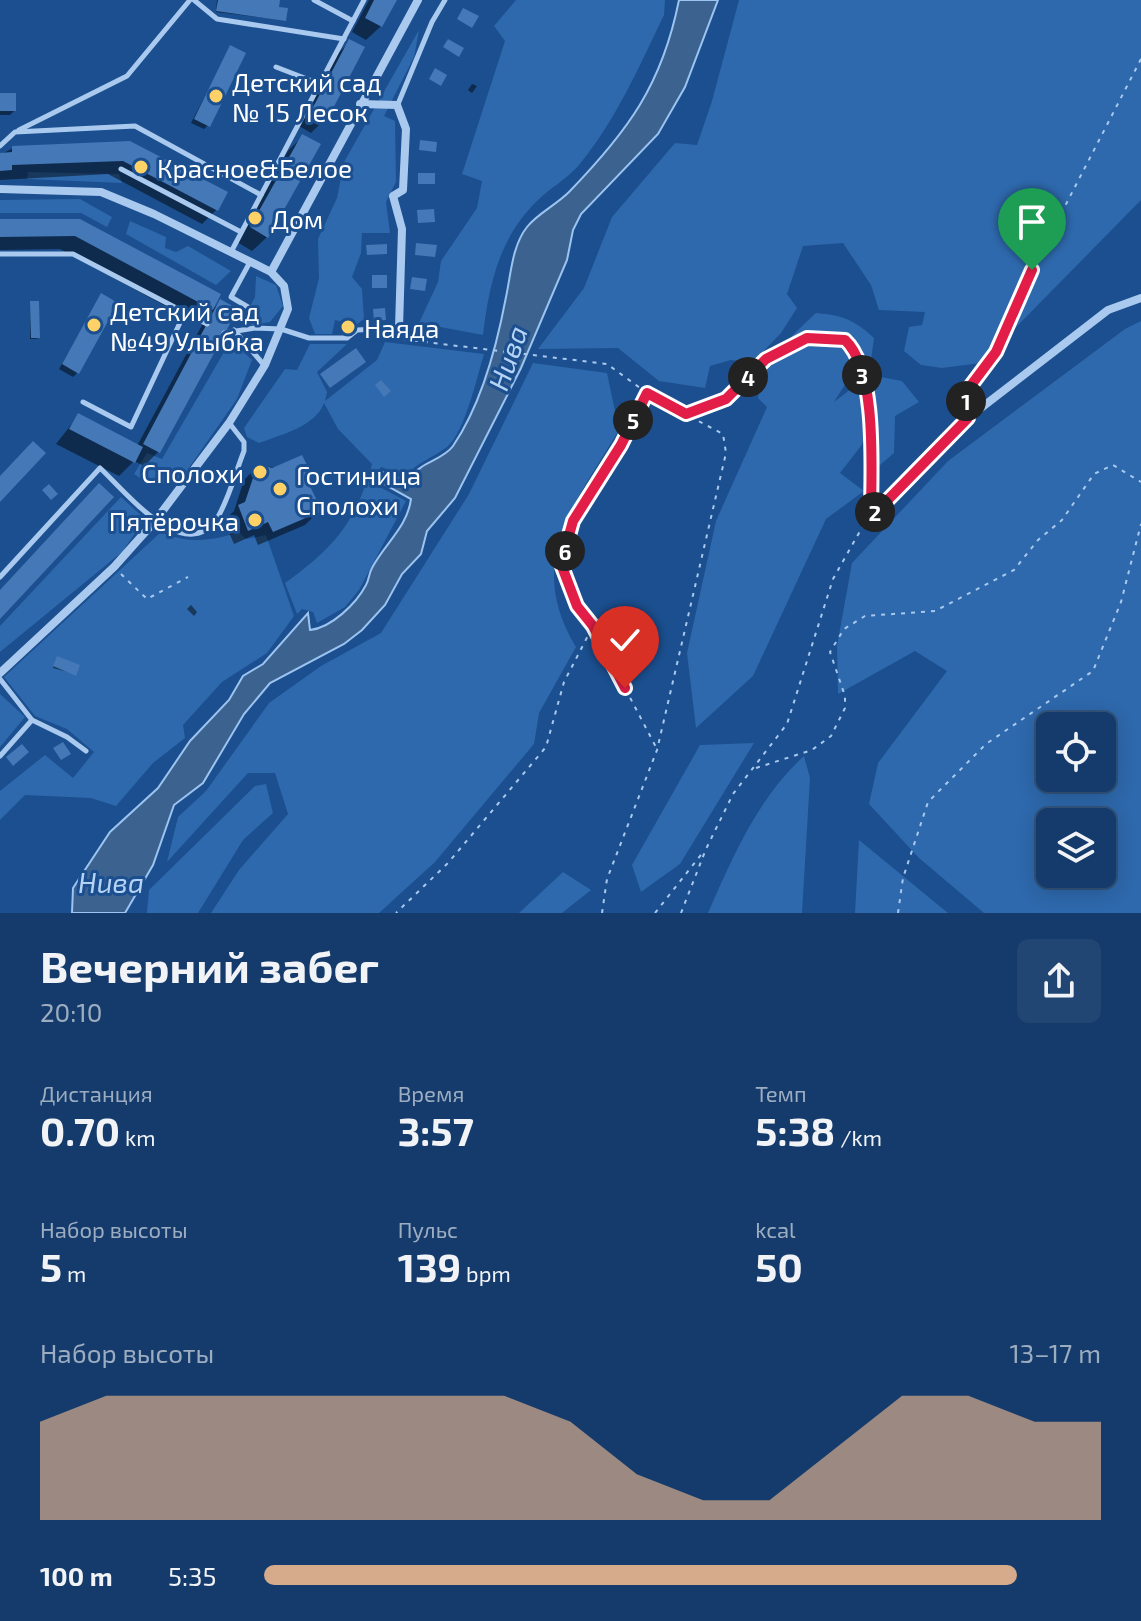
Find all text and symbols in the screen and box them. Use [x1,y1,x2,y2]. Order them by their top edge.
place label: Детский сад № 15 Лесок [232,66,382,127]
marker: Детский сад № 15 Лесок [207,87,225,105]
place label: Красное&Белое [157,152,352,183]
marker: Красное&Белое [132,158,150,176]
pin [998,188,1066,270]
icon: arrive [1010,200,1054,244]
place label: Дом [271,203,323,234]
marker: Дом [246,209,264,227]
place label: Детский сад №49 Улыбка [110,295,264,356]
place label: Наяда [364,312,439,343]
marker: Детский сад №49 Улыбка [85,316,103,334]
marker: Наяда [339,318,357,336]
water label: Нива [480,321,534,395]
pin: 3 [842,355,882,395]
pin: 4 [728,357,768,397]
text: 3 [856,362,868,388]
text: 4 [741,364,755,390]
pin: 1 [946,381,986,421]
text: 1 [961,388,971,414]
pin: 5 [613,400,653,440]
text: 5 [627,407,639,433]
place label: Сполохи [141,457,244,488]
place label: Гостиница Сполохи [296,459,421,520]
marker: Сполохи [251,463,269,481]
marker: Гостиница Сполохи [271,480,289,498]
pin: 2 [855,492,895,532]
text: 2 [869,499,881,525]
place label: Пятёрочка [109,505,239,536]
marker: Пятёрочка [246,511,264,529]
pin: 6 [545,531,585,571]
text: 6 [559,538,571,564]
pin [591,606,659,688]
icon: check [603,618,647,662]
map controls [1036,712,1116,888]
button: locate [1036,712,1116,792]
button: layers [1036,808,1116,888]
water label: Нива [78,865,144,899]
text: Вечерний забег [40,939,379,992]
button: share [1017,939,1101,1023]
text: 20:10 [40,996,102,1027]
text: Дистанция [40,1080,153,1106]
text: Время [398,1080,464,1106]
text: Темп [755,1080,807,1106]
text: 0.70 [40,1106,120,1154]
text: 3:57 [398,1106,474,1154]
text: 5:38 [755,1106,835,1154]
text: km [120,1124,155,1150]
text: /km [835,1124,882,1150]
text: Набор высоты [40,1216,188,1242]
text: Пульс [398,1216,458,1242]
text: kcal [755,1216,796,1242]
text: 5 [40,1242,62,1290]
text: 139 [398,1242,461,1290]
text: 50 [755,1242,803,1290]
text: m [62,1260,86,1286]
text: bpm [461,1260,511,1286]
text: Набор высоты [40,1337,214,1368]
text: 13–17 m [1009,1337,1101,1368]
text: 100 m [40,1560,113,1591]
text: 5:35 [168,1560,216,1591]

